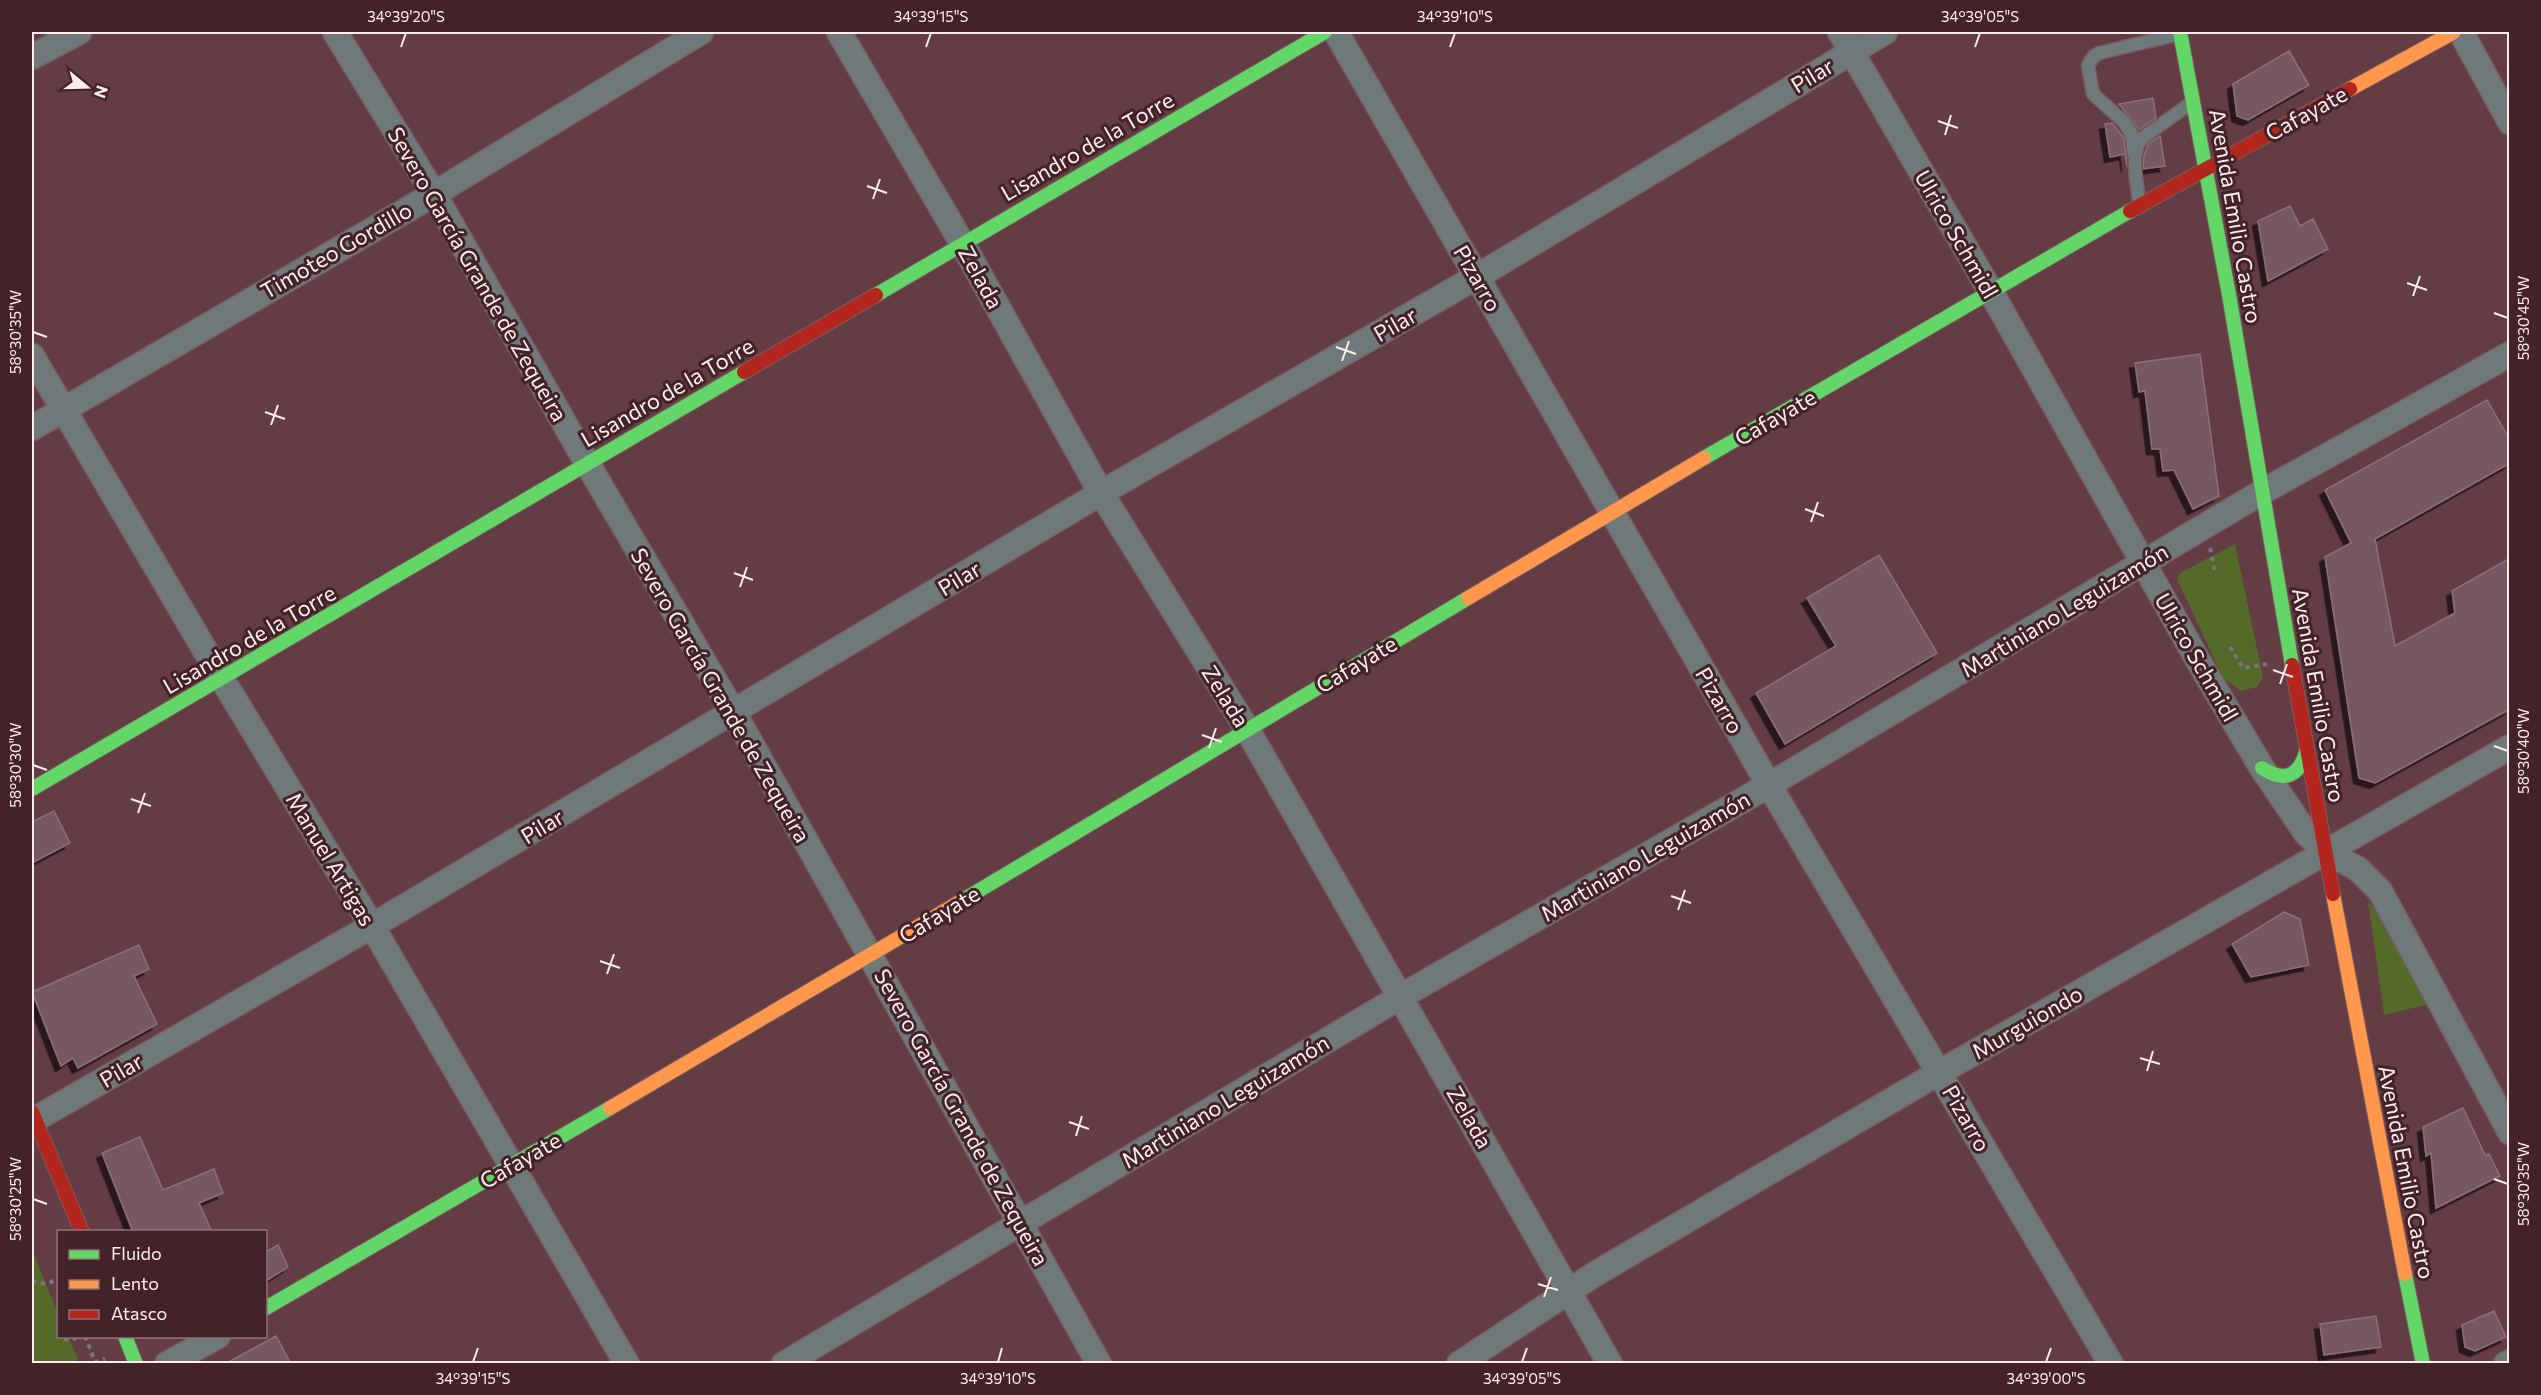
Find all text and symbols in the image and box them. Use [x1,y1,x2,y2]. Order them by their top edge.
text: 34°39'20"S [367,7,445,25]
text: 34°39'15"S [894,7,969,25]
text: 34°39'10"S [1417,7,1493,25]
text: 34°39'05"S [1941,7,2019,25]
street label: Pilar [1786,52,1839,98]
north arrow [57,57,117,117]
street label: Cafayate [2260,80,2352,146]
text: N [91,83,113,101]
street label: Lisandro de la Torre [996,86,1178,206]
street label: Avenida Emilio Castro [2204,107,2268,325]
street label: Severo García Grande de Zequeira [382,122,574,426]
street label: Ulrico Schmidl [1909,165,2005,303]
street label: Timoteo Gordillo [256,196,416,304]
street label: Pizarro [1448,240,1508,316]
street label: Zelada [953,241,1009,313]
text: 58°30'45"W [2514,276,2532,360]
text: 58°30'35"W [6,290,24,374]
street label: Pilar [1369,301,1422,347]
street label: Lisandro de la Torre [576,332,758,452]
street label: Cafayate [1730,383,1820,451]
street label: Martiniano Leguizamón [1955,537,2173,683]
street label: Severo García Grande de Zequeira [625,543,817,847]
street label: Pilar [933,555,986,601]
street label: Lisandro de la Torre [158,579,340,699]
street label: Avenida Emilio Castro [2287,586,2351,804]
street label: Ulrico Schmidl [2149,588,2245,726]
street label: Cafayate [1311,629,1401,699]
street label: Zelada [1197,660,1255,732]
street label: Pizarro [1690,662,1750,738]
text: 58°30'40"W [2514,708,2532,794]
text: 58°30'30"W [6,722,24,808]
street label: Martiniano Leguizamón [1536,785,1754,927]
street label: Manuel Artigas [281,788,381,930]
street label: Pilar [516,803,569,849]
street label: Cafayate [894,879,984,949]
street label: Severo García Grande de Zequeira [869,964,1055,1270]
street label: Murguiondo [1967,979,2087,1065]
street label: Martiniano Leguizamón [1116,1028,1334,1174]
street label: Pilar [95,1047,148,1093]
street label: Avenida Emilio Castro [2373,1063,2441,1281]
street label: Pizarro [1937,1080,1997,1156]
street label: Zelada [1441,1081,1499,1153]
street label: Cafayate [475,1126,565,1194]
text: 58°30'35"W [2514,1142,2532,1226]
text: 58°30'25"W [6,1157,24,1241]
legend [57,1230,267,1338]
text: Fluido [111,1242,162,1264]
text: Lento [111,1272,159,1294]
text: Atasco [111,1302,167,1324]
text: 34°39'15"S [436,1369,511,1387]
text: 34°39'10"S [960,1369,1036,1387]
text: 34°39'05"S [1483,1369,1561,1387]
text: 34°39'00"S [2006,1369,2086,1387]

